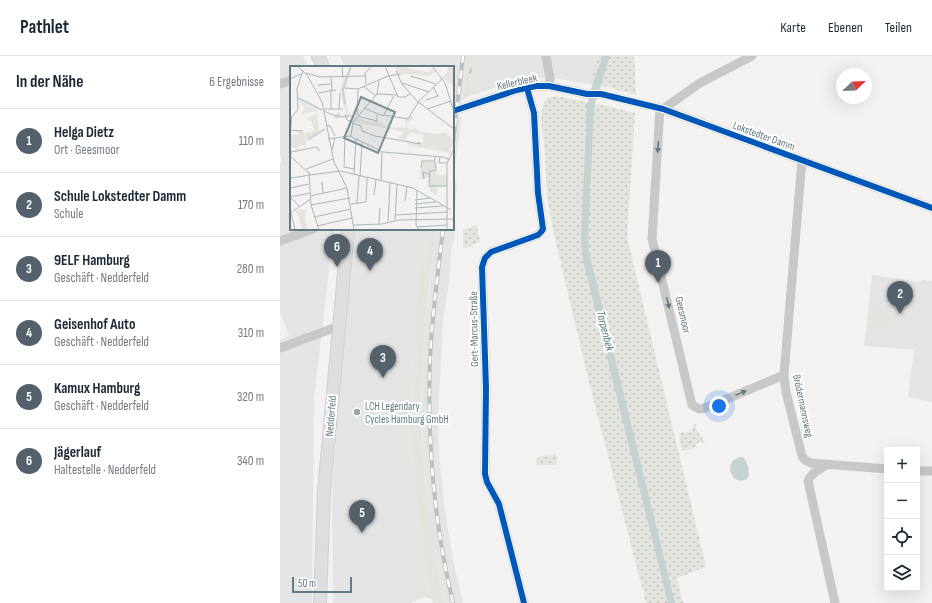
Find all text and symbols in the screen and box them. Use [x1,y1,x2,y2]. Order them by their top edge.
text: Pathlet [20,16,69,39]
text: Karte [780,19,806,36]
text: Ebenen [828,19,863,36]
text: Teilen [885,19,912,36]
inset map [290,66,454,230]
north arrow [836,68,872,104]
street label: Kellerbleek [496,71,539,93]
text: In der Nähe [16,72,83,92]
text: 6 Ergebnisse [209,74,264,90]
street label: Lokstedter Damm [731,119,797,153]
text: Helga Dietz [54,123,114,142]
text: 1 [26,133,32,149]
text: 110 m [239,133,264,149]
one-way arrow [654,141,661,153]
text: Ort · Geesmoor [54,142,119,158]
text: Schule Lokstedter Damm [54,187,186,206]
text: 2 [26,197,32,213]
text: 170 m [238,197,264,213]
text: Schule [54,206,83,222]
pin: 6 [324,234,350,267]
pin: 4 [357,238,383,271]
pin: 1 [645,250,671,283]
text: 9ELF Hamburg [54,251,130,270]
text: 3 [26,261,32,277]
text: 280 m [237,261,264,277]
text: Geschäft · Nedderfeld [54,270,149,286]
pin: 2 [887,281,913,314]
street label: Gert-Marcus-Straße [467,291,481,367]
street label: Geesmoor [672,295,694,335]
one-way arrow [665,297,671,309]
water label: Tarpenbek [593,309,617,353]
text: Geisenhof Auto [54,315,135,334]
text: 4 [26,325,32,341]
text: 310 m [238,325,264,341]
text: Geschäft · Nedderfeld [54,334,149,350]
pin: 3 [370,345,396,378]
street label: Brödermannsweg [790,373,816,439]
text: Kamux Hamburg [54,379,140,398]
text: 5 [26,389,32,405]
text: 320 m [237,389,264,405]
one-way arrow [736,390,747,396]
street label: Nedderfeld [323,395,339,437]
your location [709,396,729,416]
text: Geschäft · Nedderfeld [54,398,149,414]
place label: LCH Legendary Cycles Hamburg GmbH [365,400,449,426]
marker: LCH Legendary Cycles Hamburg GmbH [352,407,362,417]
text: Jägerlauf [54,443,101,462]
map controls [884,447,920,591]
button: + [884,447,920,483]
text: 6 [26,453,32,469]
text: 340 m [237,453,264,469]
text: Haltestelle · Nedderfeld [54,462,156,478]
button: − [884,483,920,519]
pin: 5 [349,500,375,533]
button: locate [884,519,920,555]
button: layers [884,555,920,591]
scale bar [292,575,352,594]
text: 50 m [298,577,316,590]

